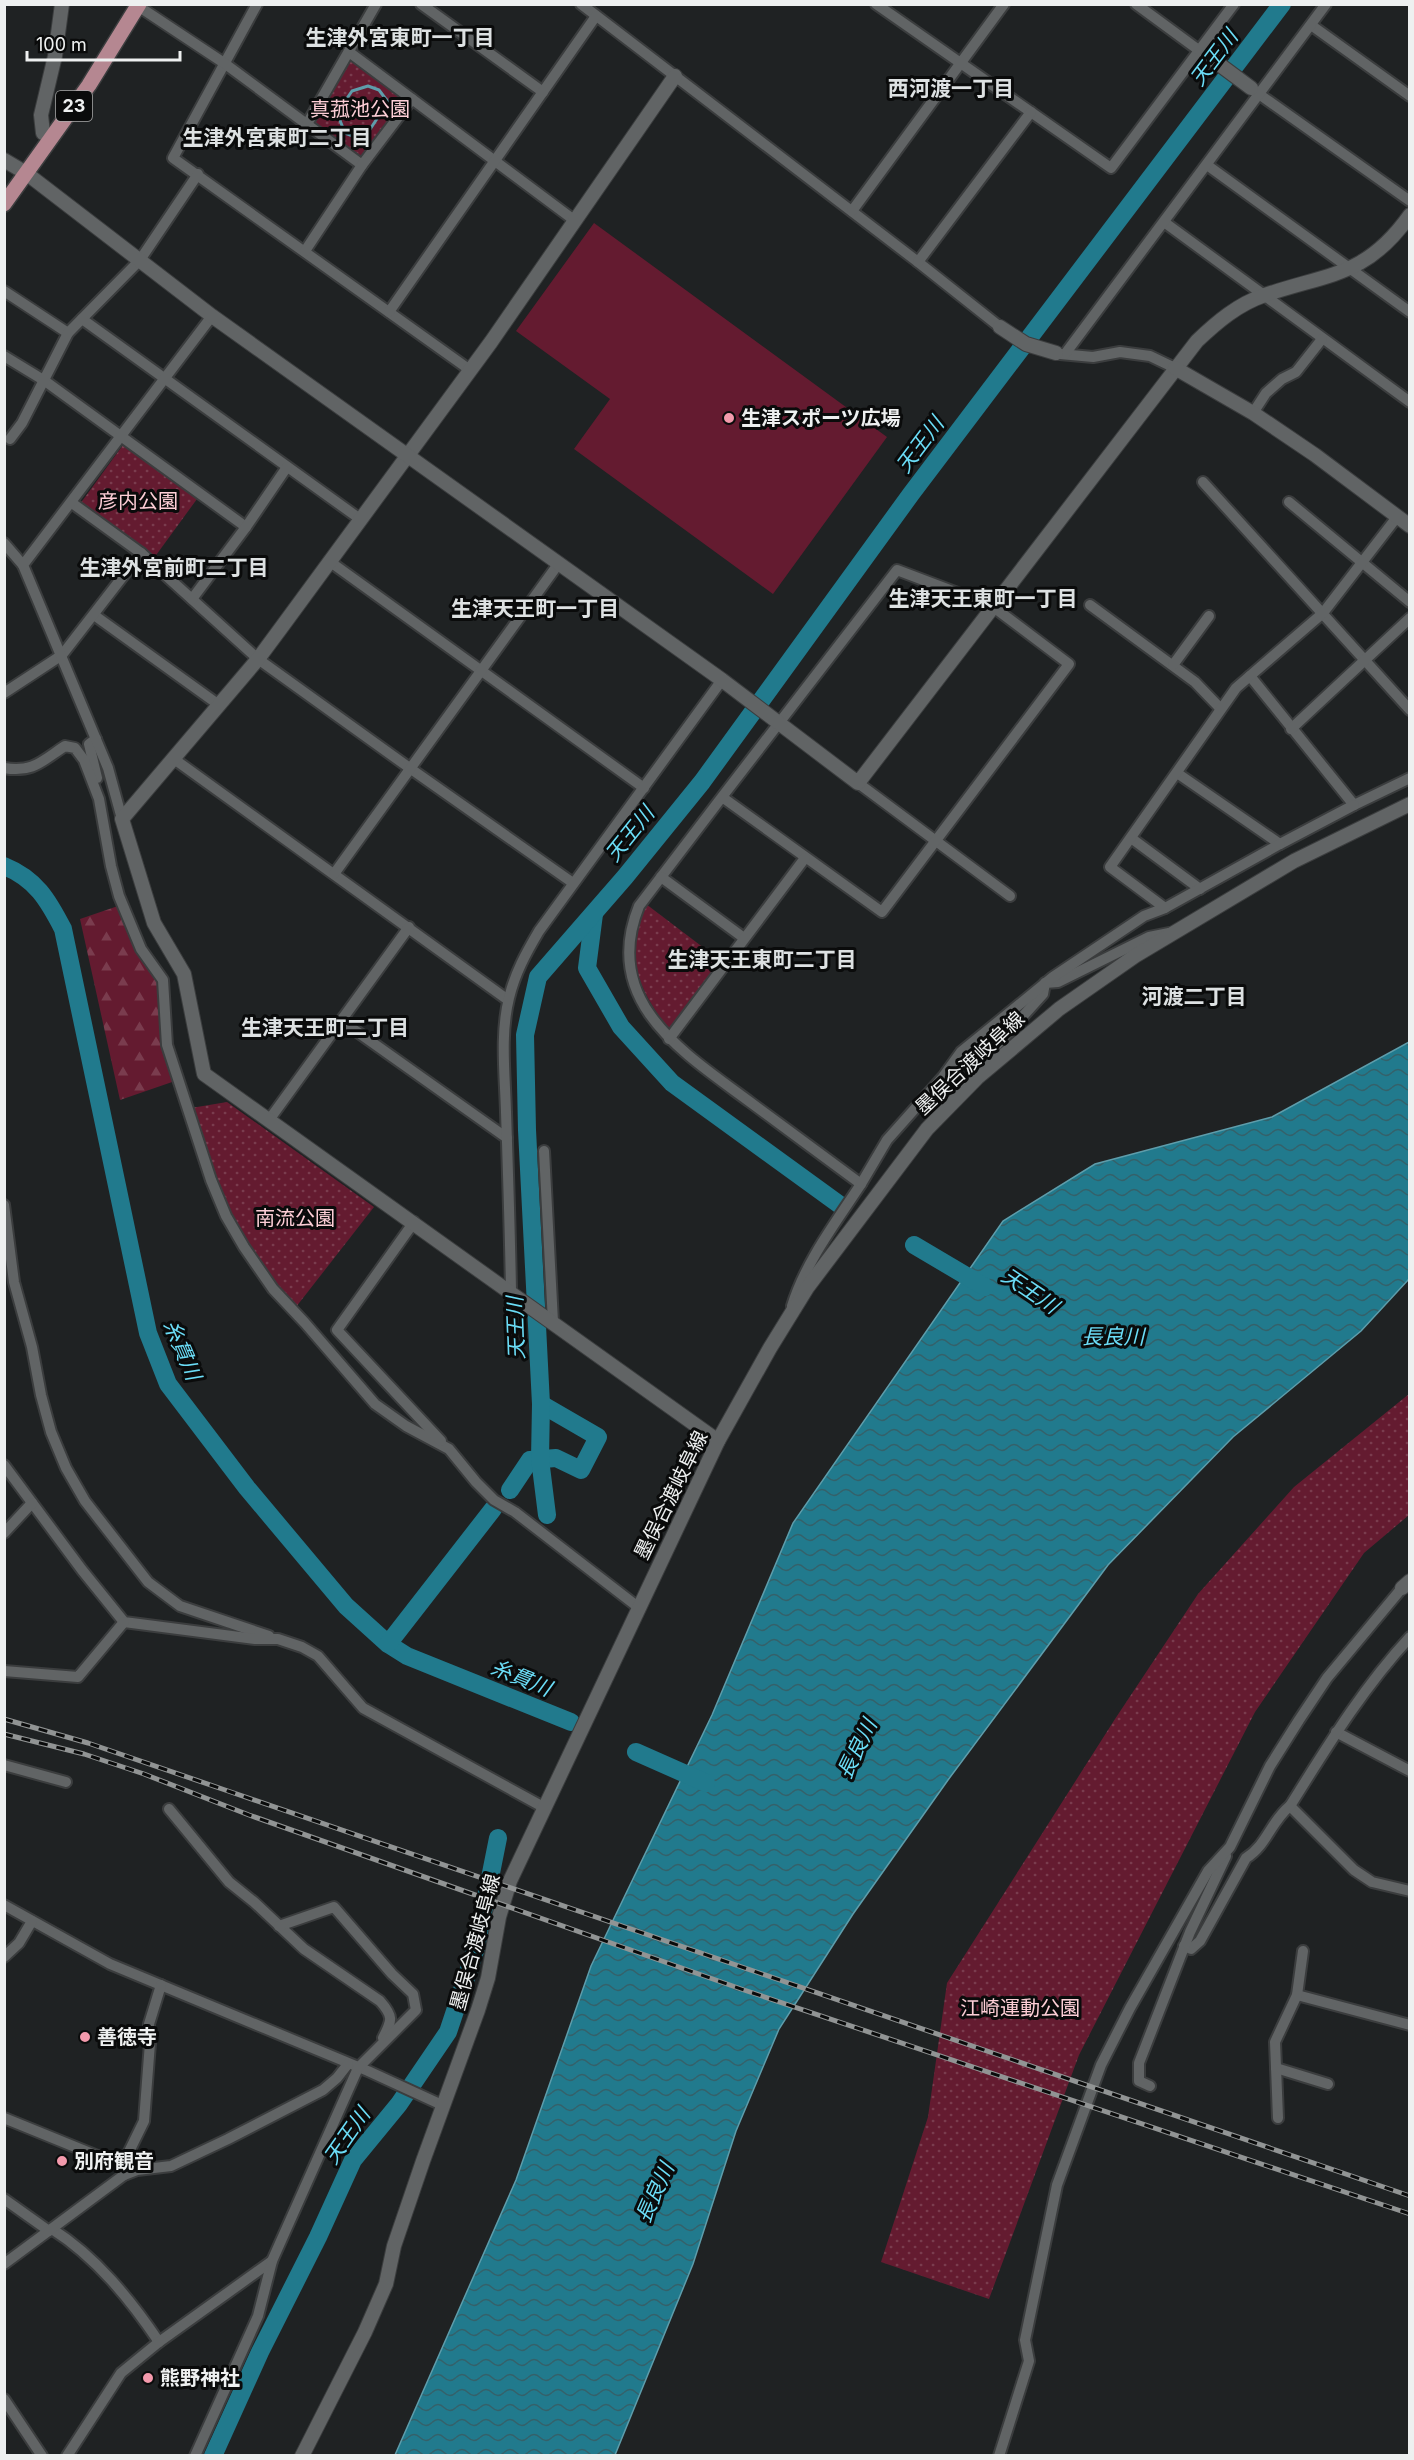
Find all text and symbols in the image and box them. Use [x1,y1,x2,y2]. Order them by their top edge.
water label: 天王川 [1185,23,1244,90]
scale bar [27,24,180,62]
district label: 生津外宮東町一丁目 [306,25,495,50]
text: 100 m [36,34,87,55]
district label: 西河渡一丁目 [888,76,1014,101]
road number: 23 [56,91,92,121]
park label: 真菰池公園 [310,97,410,121]
district label: 生津外宮東町二丁目 [183,125,372,150]
place label: 生津スポーツ広場 [741,406,901,430]
water label: 天王川 [891,410,950,477]
marker: 生津スポーツ広場 [722,411,736,425]
park label: 彦内公園 [98,489,178,513]
district label: 生津外宮前町二丁目 [80,555,269,580]
district label: 生津天王東町一丁目 [889,586,1078,611]
district label: 生津天王町一丁目 [451,596,619,621]
water label: 天王川 [600,800,660,866]
district label: 生津天王東町二丁目 [668,947,857,972]
district label: 河渡二丁目 [1142,984,1247,1009]
street label: 墨俣合渡岐阜線 [911,1006,1029,1120]
district label: 生津天王町二丁目 [241,1015,409,1040]
park label: 南流公園 [255,1206,335,1230]
water label: 天王川 [997,1263,1065,1320]
water label: 天王川 [502,1294,529,1360]
water label: 糸貫川 [159,1316,207,1386]
water label: 長良川 [1082,1324,1146,1349]
street label: 墨俣合渡岐阜線 [630,1427,712,1563]
water label: 糸貫川 [487,1654,557,1702]
water label: 長良川 [832,1713,882,1783]
street label: 墨俣合渡岐阜線 [445,1871,505,2013]
park label: 江崎運動公園 [960,1996,1080,2020]
place label: 善徳寺 [97,2025,157,2049]
marker: 善徳寺 [78,2030,92,2044]
water label: 天王川 [318,2101,376,2169]
place label: 別府観音 [74,2149,154,2173]
marker: 別府観音 [55,2154,69,2168]
water label: 長良川 [630,2157,680,2227]
place label: 熊野神社 [160,2366,240,2390]
marker: 熊野神社 [141,2371,155,2385]

